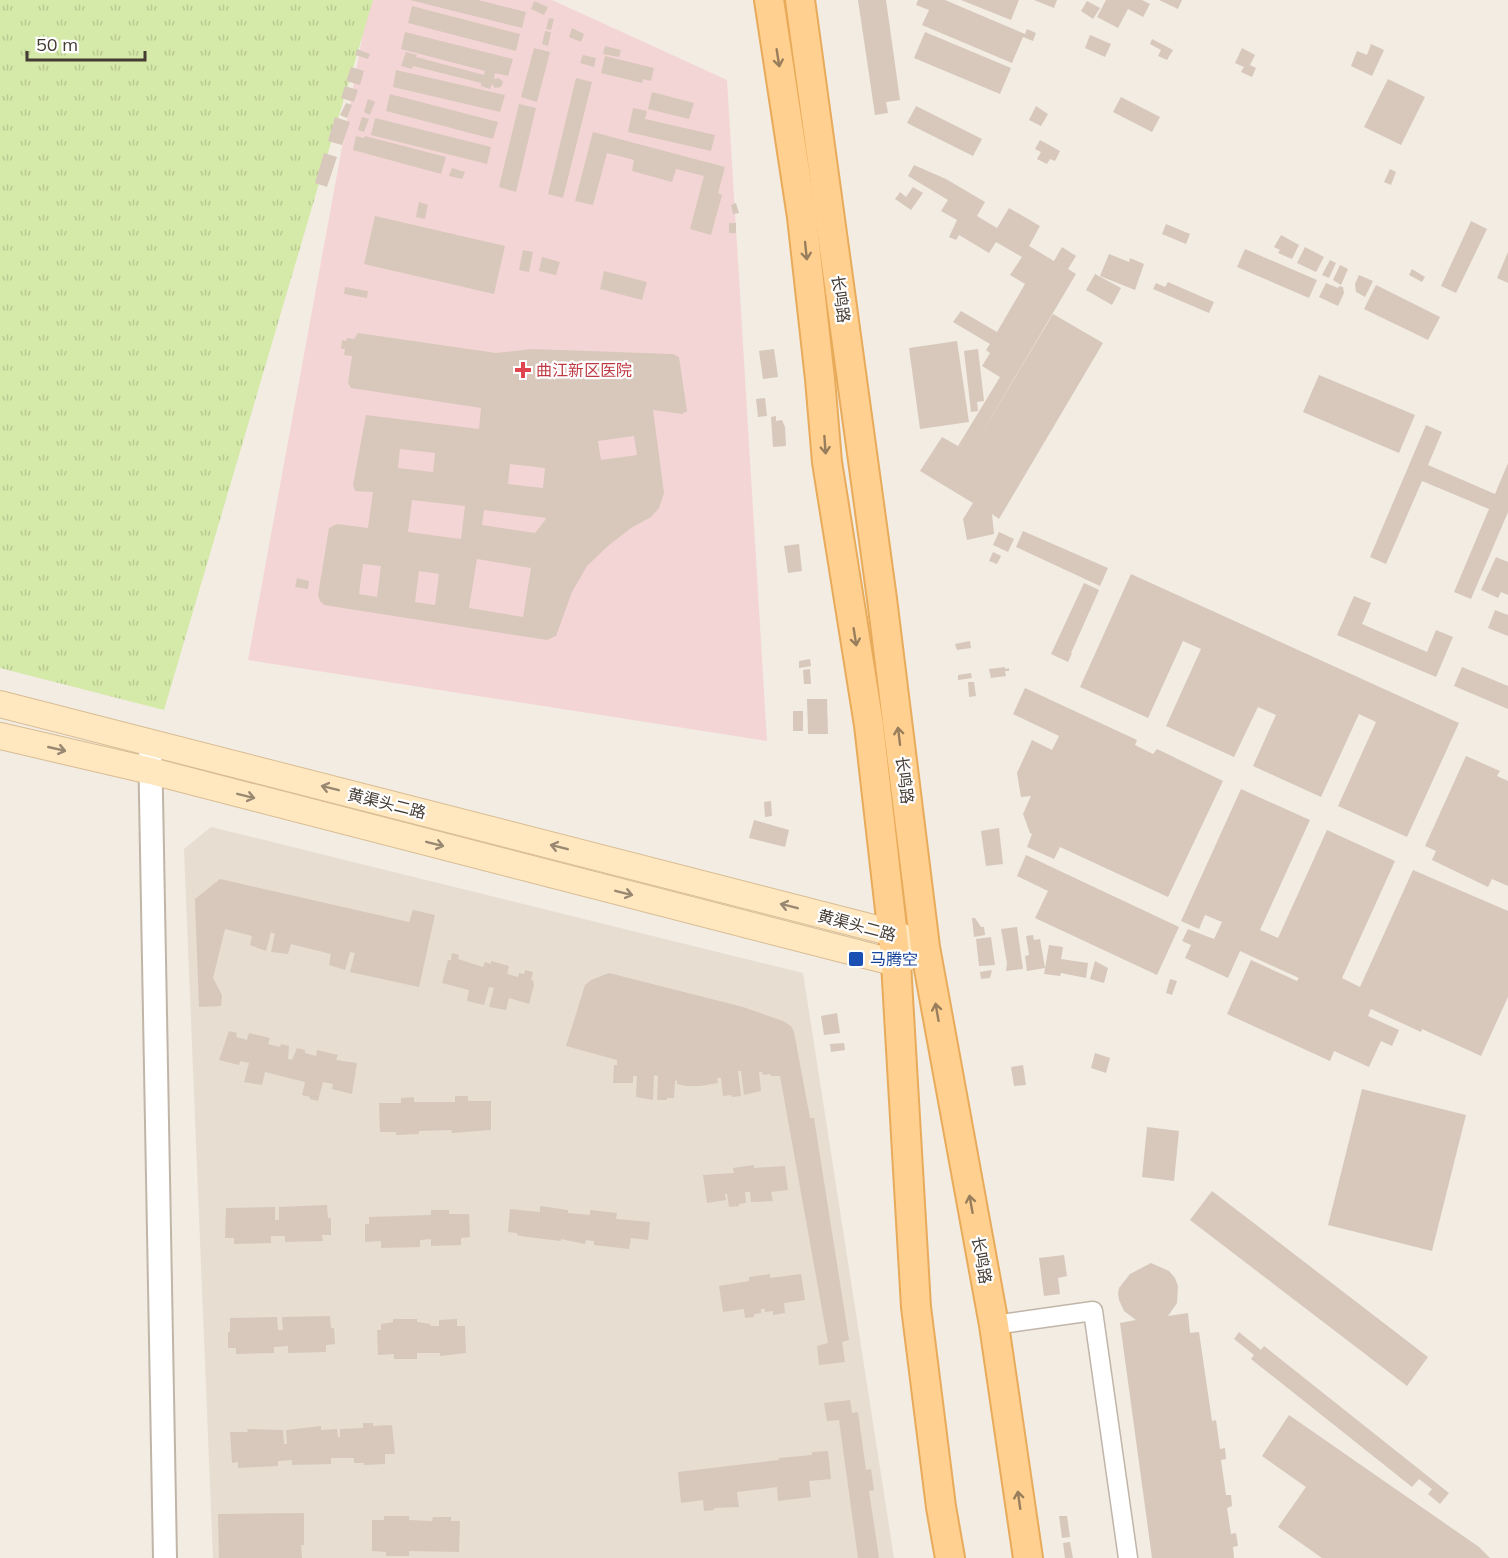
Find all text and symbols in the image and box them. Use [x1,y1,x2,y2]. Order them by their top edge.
scale bar [27,24,146,62]
text: 50 m [36,33,78,56]
one-way arrow [772,47,783,67]
one-way arrow [801,240,812,260]
street label: 长鸣路 [828,274,854,324]
place label: 曲江新区医院 [536,360,632,380]
marker: 曲江新区医院 [514,361,532,379]
one-way arrow [820,434,831,454]
one-way arrow [850,627,861,647]
one-way arrow [893,726,904,746]
one-way arrow [47,744,66,756]
street label: 长鸣路 [892,755,918,805]
one-way arrow [321,781,340,793]
street label: 黄渠头二路 [346,784,428,822]
one-way arrow [237,790,256,802]
one-way arrow [425,839,444,850]
one-way arrow [550,841,569,852]
one-way arrow [614,887,633,899]
one-way arrow [780,900,799,911]
street label: 黄渠头二路 [816,905,898,945]
place label: 马腾空 [870,949,918,969]
marker: 马腾空 [847,950,865,968]
one-way arrow [931,1003,942,1022]
one-way arrow [965,1195,976,1214]
street label: 长鸣路 [968,1235,996,1285]
one-way arrow [1014,1491,1025,1510]

